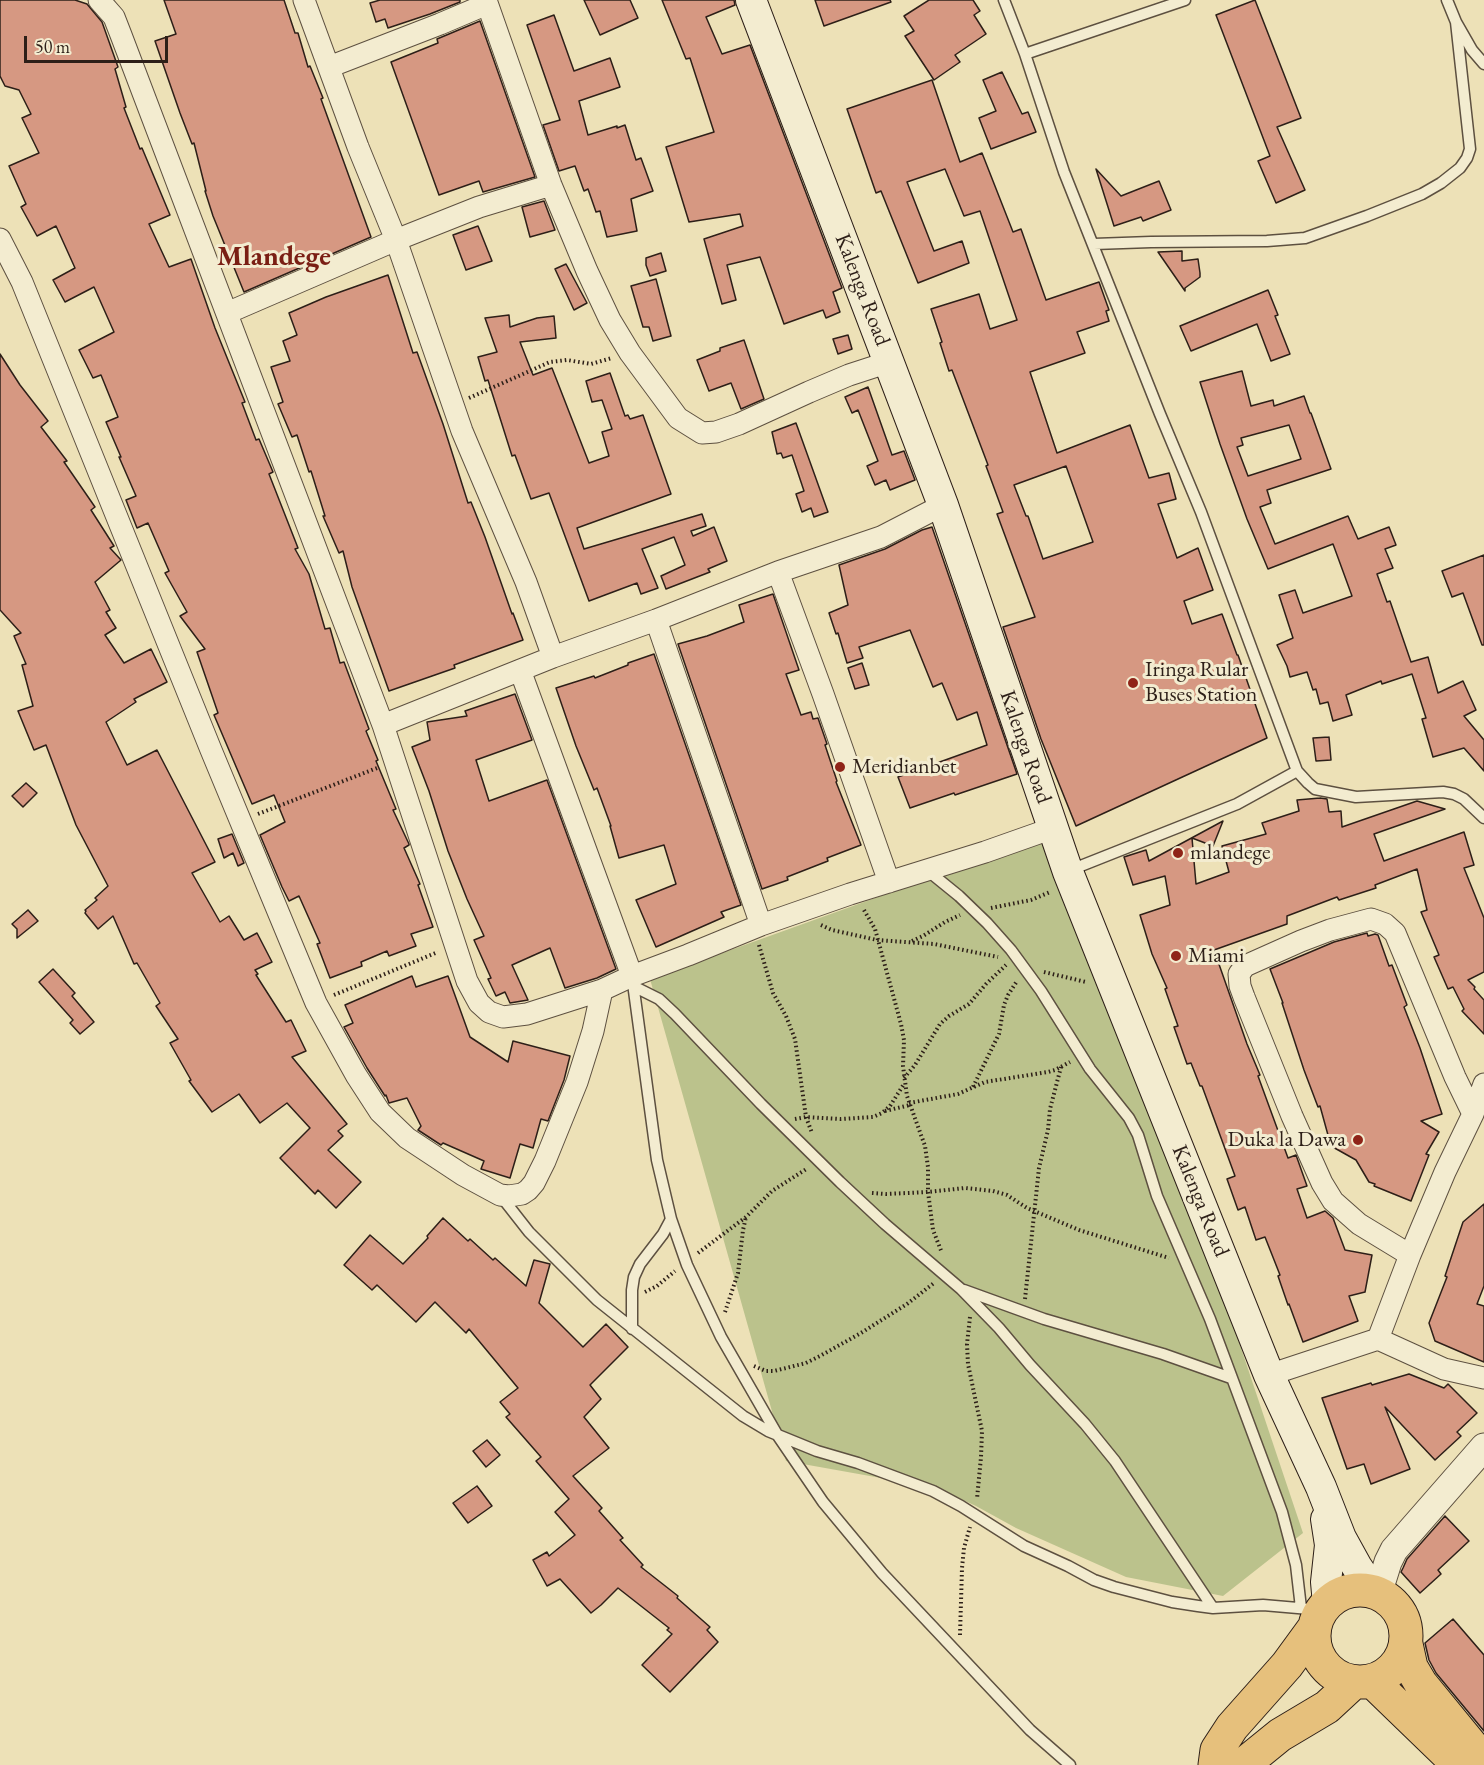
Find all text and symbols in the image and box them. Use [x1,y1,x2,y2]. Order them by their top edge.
scale bar [27,24,171,62]
text: 50 m [35,35,70,58]
street label: Kalenga Road [829,230,895,350]
district label: Mlandege [217,240,331,274]
place label: Iringa Rular Buses Station [1145,657,1257,708]
marker: Iringa Rular Buses Station [1126,676,1140,690]
street label: Kalenga Road [993,687,1057,807]
place label: Meridianbet [852,754,956,780]
marker: Meridianbet [833,760,847,774]
place label: mlandege [1190,840,1271,866]
marker: mlandege [1171,846,1185,860]
place label: Miami [1188,943,1244,969]
marker: Miami [1169,949,1183,963]
place label: Duka la Dawa [1227,1127,1346,1153]
marker: Duka la Dawa [1351,1133,1365,1147]
street label: Kalenga Road [1166,1141,1234,1261]

